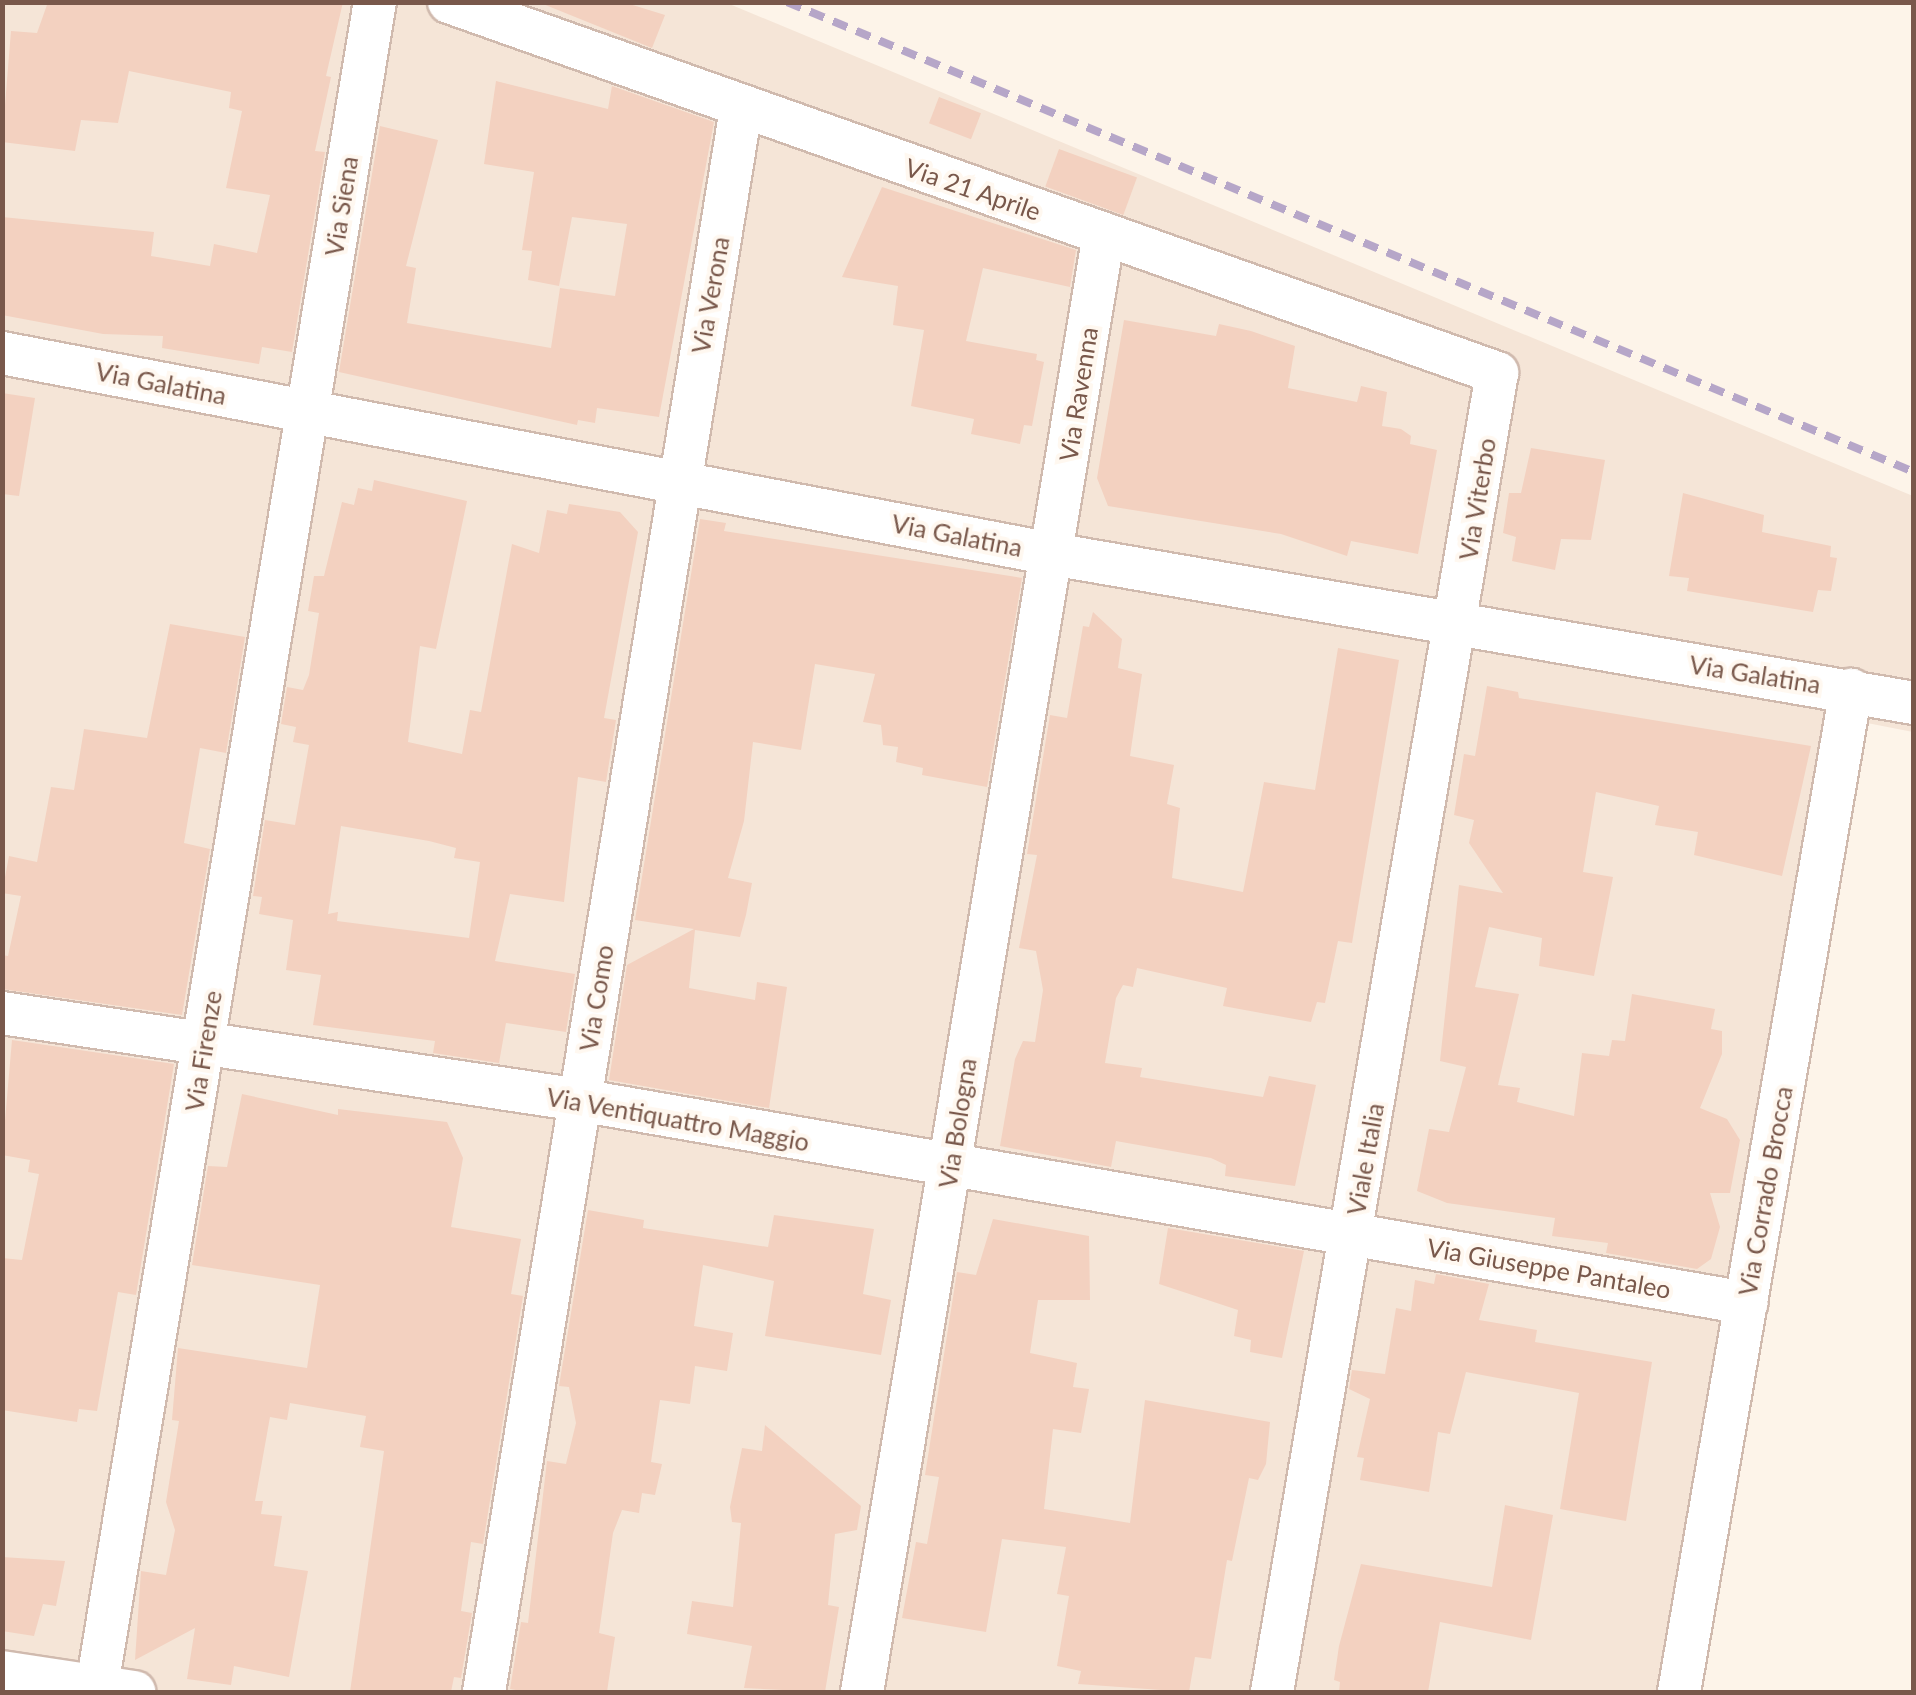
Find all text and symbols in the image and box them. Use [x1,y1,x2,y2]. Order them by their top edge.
street label: Via 21 Aprile [901,152,1045,226]
street label: Via Siena [318,154,364,258]
street label: Via Verona [685,234,735,356]
street label: Via Ravenna [1053,325,1103,463]
street label: Via Galatina [93,356,229,410]
street label: Via Viterbo [1452,435,1502,563]
street label: Via Galatina [889,508,1025,562]
street label: Via Galatina [1687,649,1823,699]
street label: Via Como [573,943,619,1053]
street label: Via Firenze [179,988,227,1114]
street label: Via Bologna [932,1056,982,1190]
street label: Via Ventiquattro Maggio [544,1081,812,1157]
street label: Via Corrado Brocca [1732,1084,1798,1298]
street label: Viale Italia [1340,1101,1390,1217]
street label: Via Giuseppe Pantaleo [1425,1232,1673,1304]

